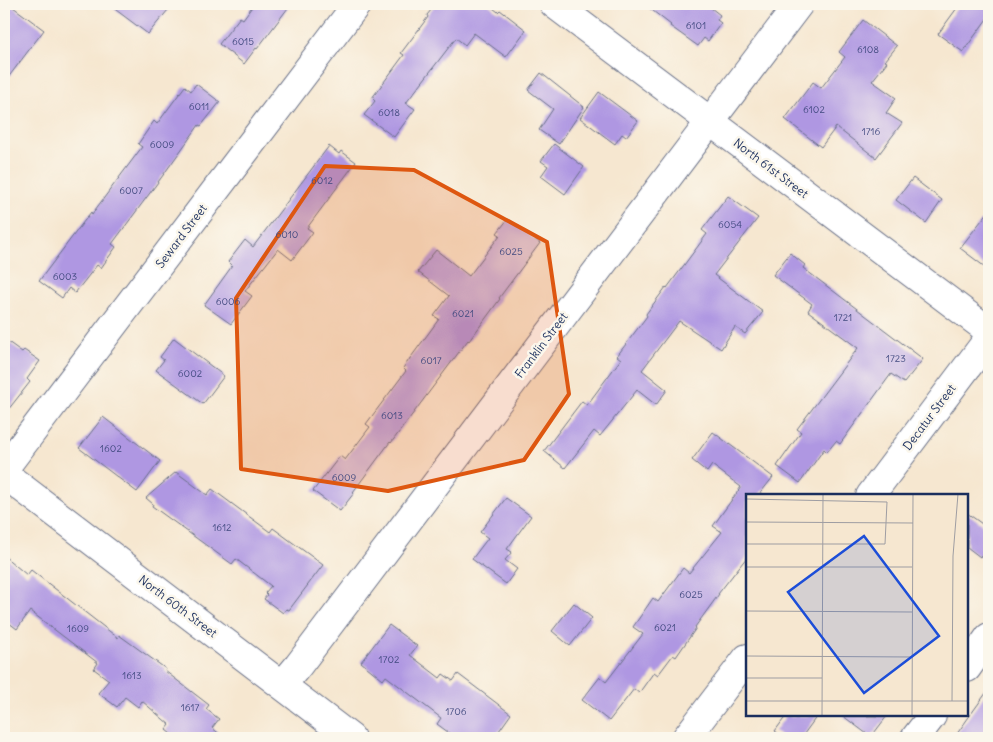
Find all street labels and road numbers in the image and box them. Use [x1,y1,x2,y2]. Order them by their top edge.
street label: North 61st Street [731,135,811,201]
street label: Seward Street [152,201,210,271]
street label: Franklin Street [511,309,571,381]
street label: Decatur Street [899,381,959,453]
street label: North 60th Street [136,572,220,640]

